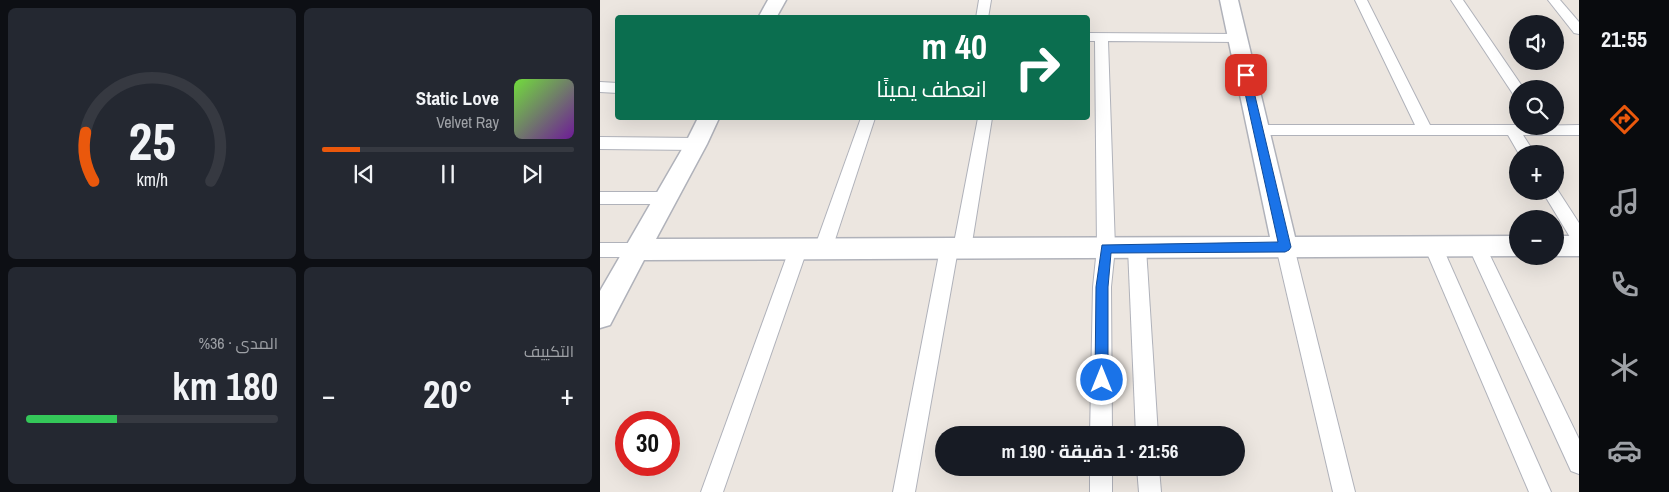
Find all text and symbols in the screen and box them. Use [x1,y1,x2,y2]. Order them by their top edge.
map controls [1509,15,1564,265]
button: sound [1509,15,1564,70]
text: 40 m [922,23,987,70]
text: 21:55 [1601,24,1647,54]
icon: right [1005,35,1070,100]
pin [1225,54,1267,96]
icon: arrive [1232,61,1260,89]
text: انعطف يمينًا [876,74,987,104]
button: search [1509,80,1564,135]
text: Static Love [416,85,499,111]
icon: directions [1607,102,1642,137]
text: 25 [128,106,176,176]
text: Velvet Ray [436,111,499,133]
button: + [1509,145,1564,200]
icon: previous [350,160,378,188]
icon: pause [434,160,462,188]
icon: next [518,160,546,188]
text: km/h [136,168,168,192]
icon: music [1607,185,1642,220]
button: − [1509,210,1564,265]
icon: phone [1607,267,1642,302]
text: المدى · 36% [198,332,278,354]
text: التكييف [524,340,574,362]
icon: climate [1607,350,1642,385]
position arrow [1075,353,1127,405]
text: 180 km [172,361,278,412]
text: 20° [423,369,473,420]
text: − [322,376,335,414]
text: + [561,376,574,414]
speed limit sign: 30 [615,411,680,476]
icon: car [1607,433,1642,468]
text: 21:56 · 1 دقيقة · 190 m [1002,438,1178,464]

